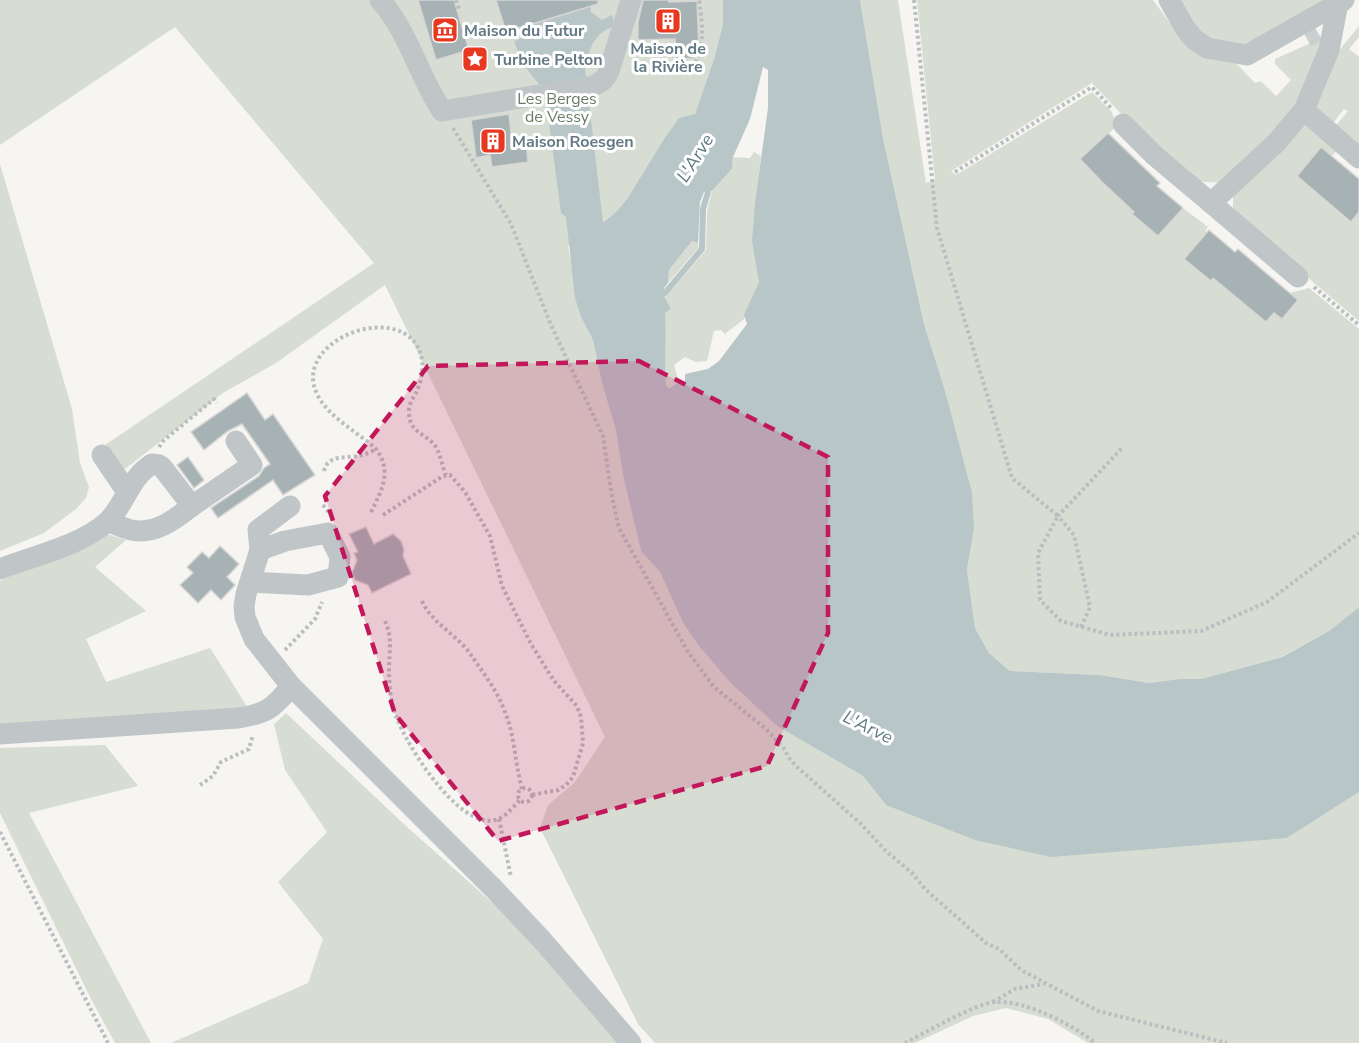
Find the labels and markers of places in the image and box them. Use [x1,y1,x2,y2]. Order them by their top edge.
building icon: Maison de la Rivière [653,6,683,36]
museum icon: Maison du Futur [430,15,460,45]
place label: Maison du Futur [464,20,585,42]
place label: Maison de la Rivière [630,38,706,78]
place icon: Turbine Pelton [460,44,490,74]
place label: Turbine Pelton [494,49,603,71]
building icon: Maison Roesgen [478,126,508,156]
place label: Maison Roesgen [512,131,634,153]

